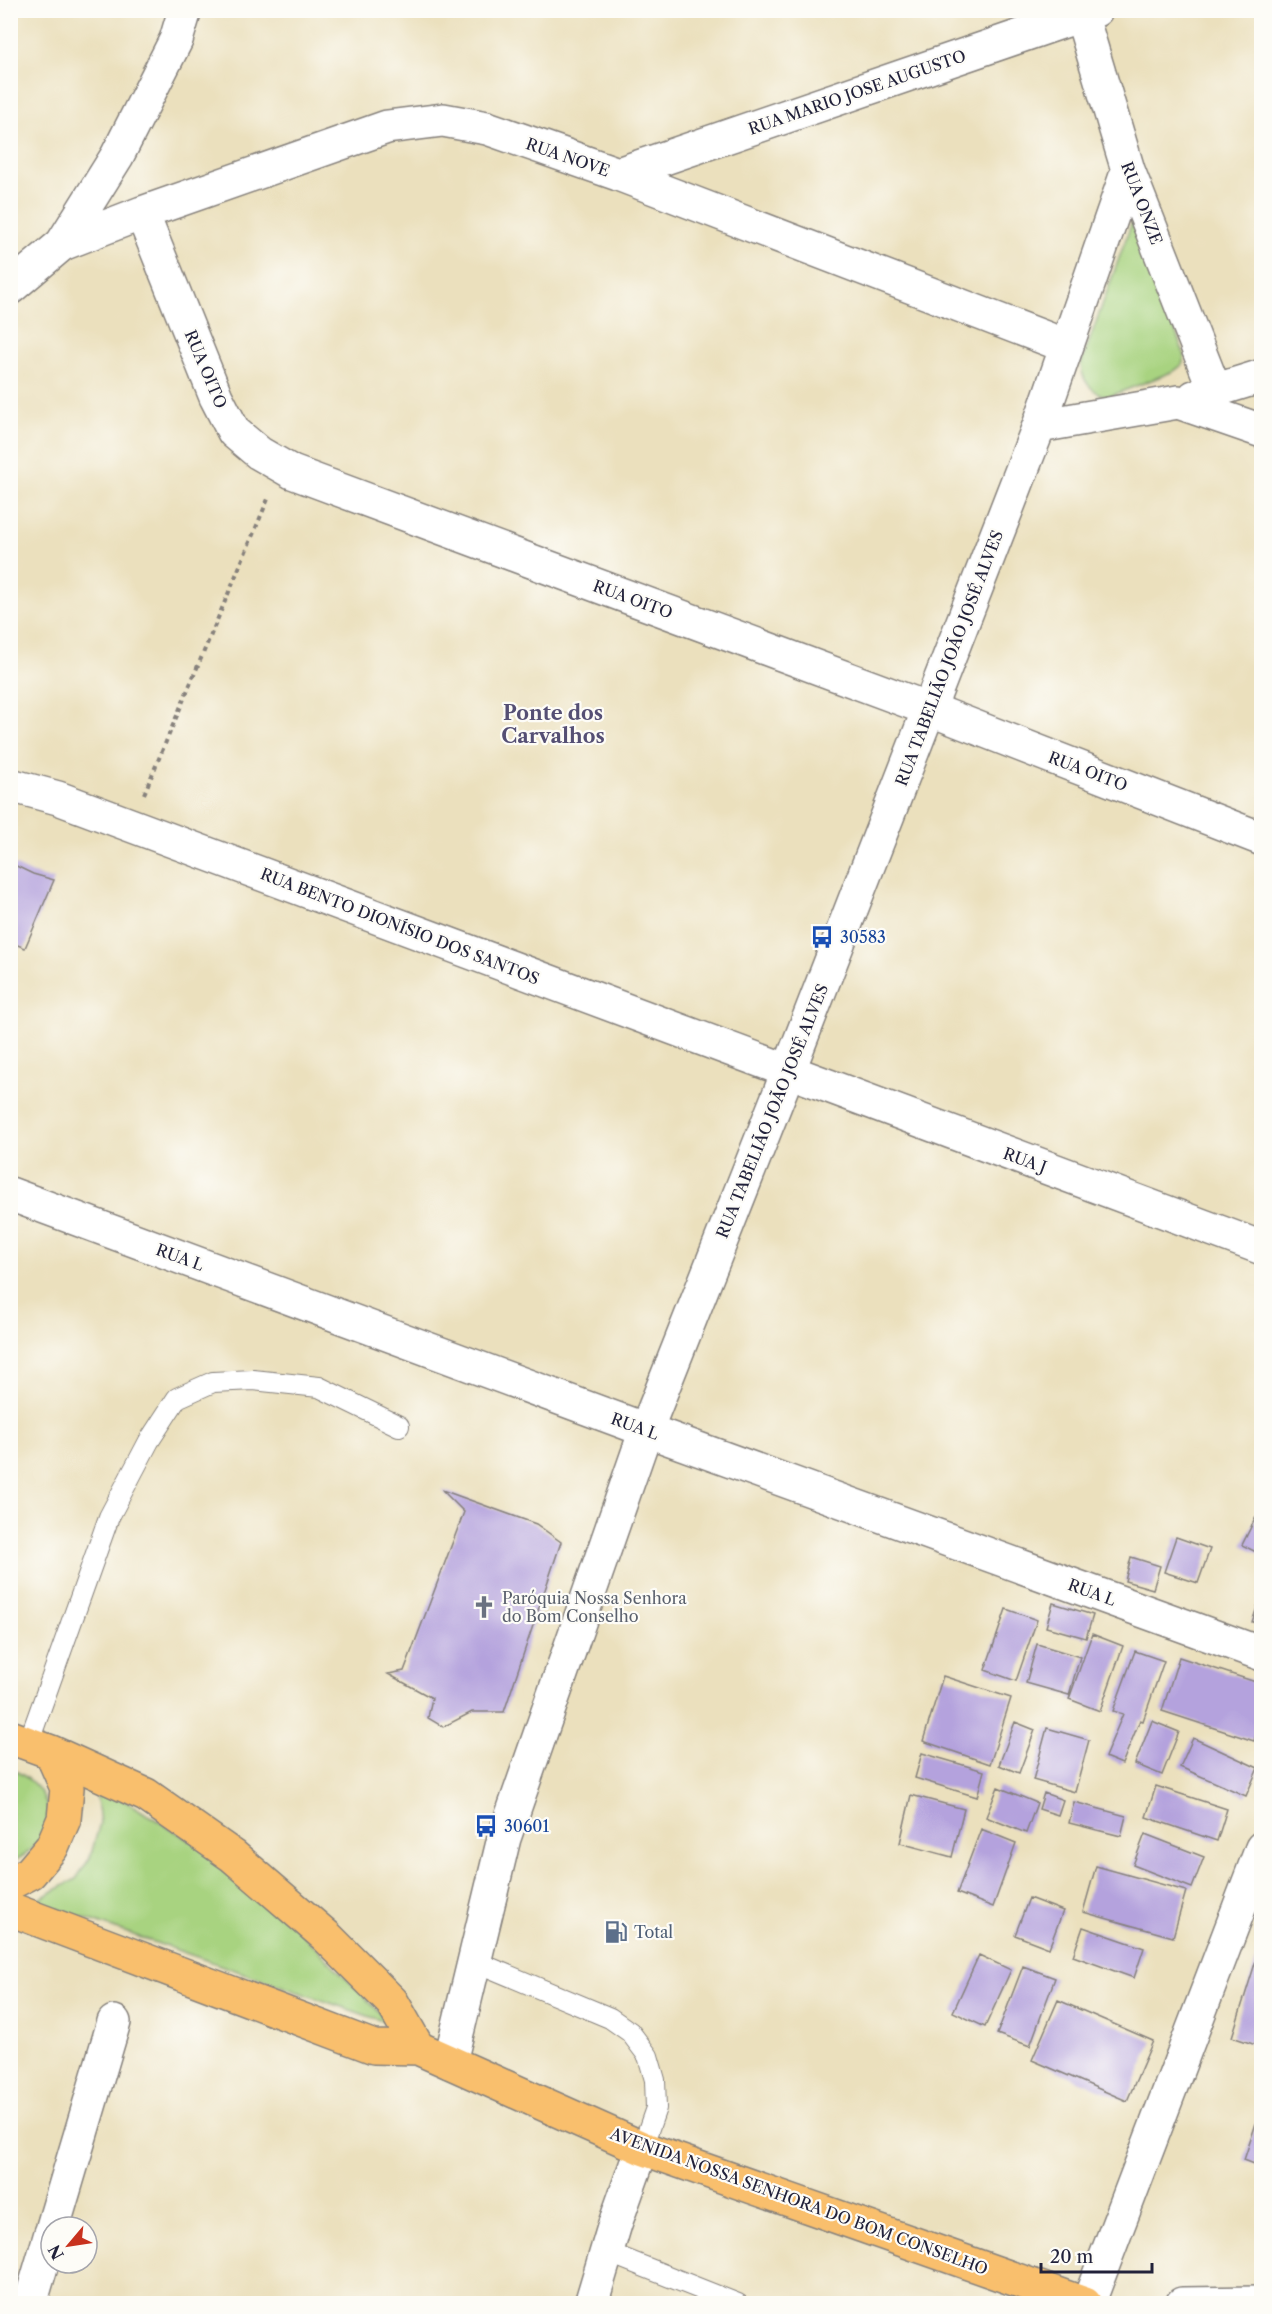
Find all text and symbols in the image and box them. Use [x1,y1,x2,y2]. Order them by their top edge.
street label: RUA MARIO JOSE AUGUSTO [746,45,968,139]
street label: RUA NOVE [524,133,612,181]
street label: RUA ONZE [1117,159,1167,247]
street label: RUA OITO [181,327,231,411]
street label: RUA TABELIÃO JOÃO JOSÉ ALVES [890,527,1007,789]
street label: RUA OITO [590,575,676,623]
district label: Ponte dos Carvalhos [501,701,605,748]
street label: RUA OITO [1046,747,1130,795]
street label: RUA BENTO DIONÍSIO DOS SANTOS [258,863,542,989]
bus stop icon: 30583 [809,924,835,950]
place label: 30583 [840,927,886,947]
street label: RUA TABELIÃO JOÃO JOSÉ ALVES [711,981,832,1241]
street label: RUA J [1001,1143,1050,1177]
street label: RUA L [153,1239,207,1275]
street label: RUA L [608,1408,662,1444]
street label: RUA L [1065,1574,1119,1610]
place label: Paróquia Nossa Senhora do Bom Conselho [502,1588,687,1626]
church icon: Paróquia Nossa Senhora do Bom Conselho [471,1594,497,1620]
bus stop icon: 30601 [473,1813,499,1839]
place label: 30601 [504,1816,549,1836]
fuel station icon: Total [603,1919,629,1945]
place label: Total [634,1922,673,1942]
street label: AVENIDA NOSSA SENHORA DO BOM CONSELHO [606,2123,991,2279]
north arrow [39,2215,99,2275]
scale bar [1041,2236,1152,2274]
text: N [44,2241,68,2263]
text: 20 m [1050,2246,1094,2268]

